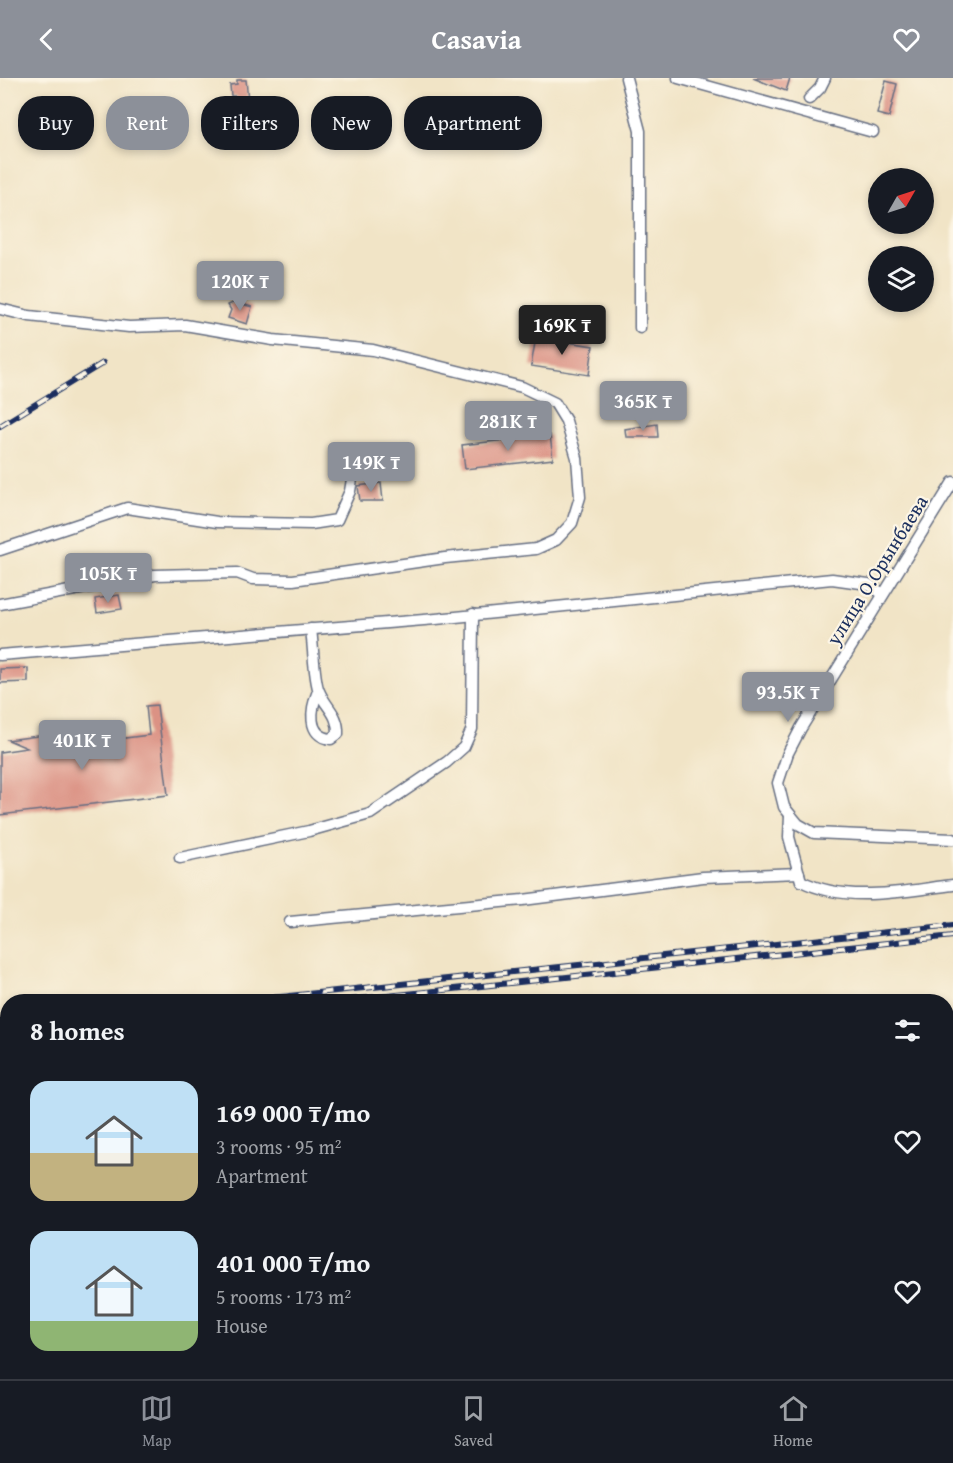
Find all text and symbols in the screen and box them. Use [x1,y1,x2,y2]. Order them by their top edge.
text: Casavia [431,19,522,59]
icon: back [30,23,63,56]
icon: heart [890,23,923,56]
chip: Buy [18,96,94,150]
chip: Rent [106,96,189,150]
chip: Filters [201,96,299,150]
chip: New [311,96,392,150]
chip: Apartment [404,96,542,150]
north arrow [868,168,934,234]
map controls [868,168,934,312]
button: layers [868,246,934,312]
pin: 120K ₸ [191,261,289,312]
text: 120K ₸ [211,266,269,295]
pin: 169K ₸ [513,305,611,356]
text: 169K ₸ [533,310,591,339]
pin: 365K ₸ [594,381,692,432]
text: 365K ₸ [614,386,672,415]
pin: 281K ₸ [459,401,557,452]
text: 281K ₸ [479,406,537,435]
pin: 149K ₸ [322,442,420,493]
text: 149K ₸ [342,447,400,476]
street label: улица О.Орынбаева [818,489,935,651]
pin: 105K ₸ [59,553,157,604]
text: 105K ₸ [79,558,137,587]
pin: 93.5K ₸ [733,672,843,723]
text: 93.5K ₸ [756,677,820,706]
pin: 401K ₸ [33,720,131,771]
text: 401K ₸ [53,725,111,754]
text: 8 homes [30,1011,125,1050]
icon: filters [891,1014,924,1047]
text: 169 000 ₸/mo [216,1093,370,1132]
icon: home [78,1105,150,1177]
icon: heart [891,1125,924,1158]
text: 3 rooms · 95 m² [216,1132,342,1161]
text: Apartment [216,1161,308,1190]
text: 401 000 ₸/mo [216,1243,370,1282]
icon: home [78,1255,150,1327]
icon: heart [891,1275,924,1308]
text: 5 rooms · 173 m² [216,1282,351,1311]
text: House [216,1311,268,1340]
tab: Map [140,1392,173,1452]
tab: Saved [454,1392,493,1452]
tab: Home [773,1392,813,1452]

